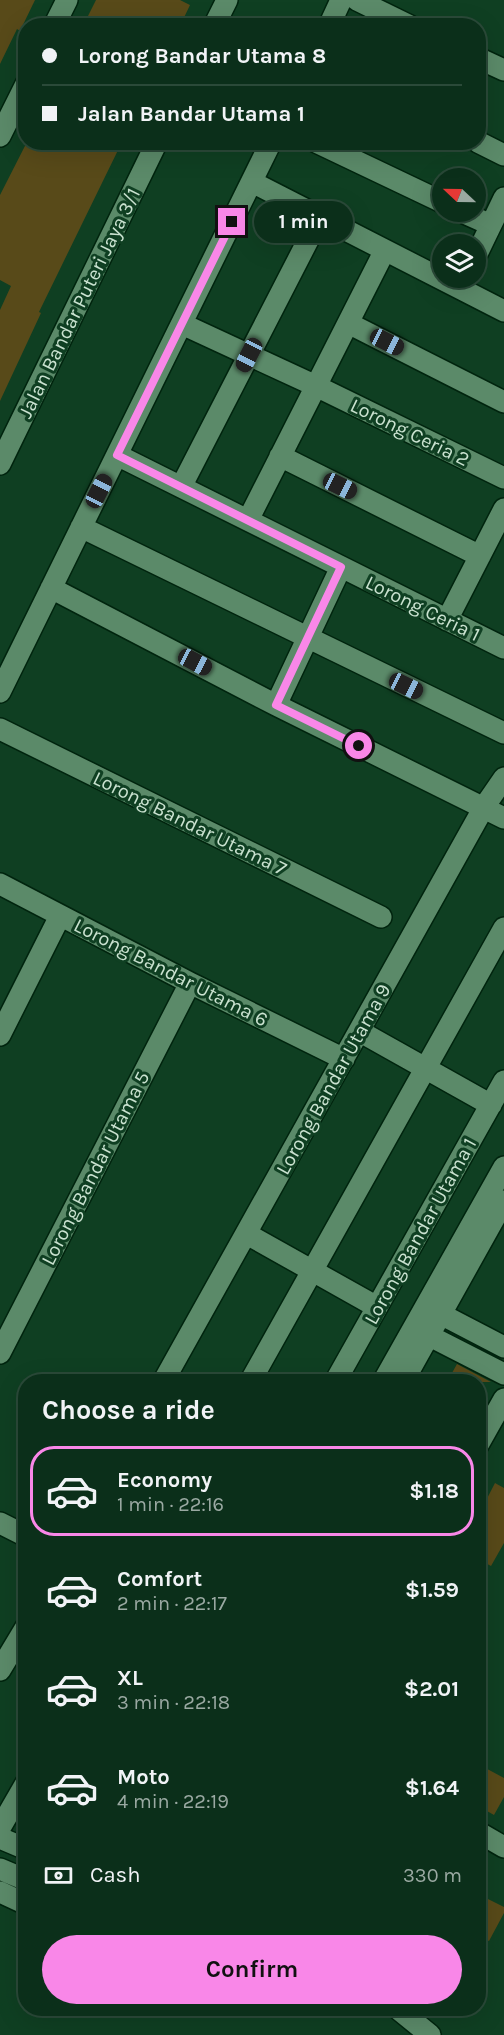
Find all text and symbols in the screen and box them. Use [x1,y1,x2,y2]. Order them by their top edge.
text: Lorong Bandar Utama 8 [78,43,326,69]
text: Jalan Bandar Utama 1 [78,101,305,127]
north arrow [432,168,486,222]
map controls [432,168,486,288]
street label: Jalan Bandar Puteri Jaya 3/1 [14,184,145,422]
callout: 1 min [253,201,352,243]
route end [218,208,245,235]
text: 1 min [278,210,329,233]
button: layers [432,234,486,288]
car [367,326,407,358]
car [233,335,265,375]
street label: Lorong Ceria 2 [346,394,473,471]
car [320,470,360,502]
car [83,471,115,511]
street label: Lorong Ceria 1 [362,571,484,646]
car [175,646,215,678]
car [386,670,426,702]
route start [345,732,372,759]
street label: Lorong Bandar Utama 7 [89,767,291,881]
street label: Lorong Bandar Utama 6 [70,914,272,1031]
street label: Lorong Bandar Utama 9 [271,980,396,1179]
street label: Lorong Bandar Utama 5 [37,1068,154,1269]
street label: Lorong Bandar Utama 1 [360,1134,481,1328]
text: Choose a ride [42,1394,215,1426]
icon: car [45,1464,99,1518]
text: Economy [117,1467,212,1493]
text: $1.18 [409,1478,459,1504]
text: 1 min · 22:16 [117,1493,224,1516]
icon: car [45,1563,99,1617]
text: Comfort [117,1566,202,1592]
text: $1.59 [405,1577,459,1603]
text: 2 min · 22:17 [117,1592,227,1615]
icon: car [45,1662,99,1716]
text: XL [117,1665,143,1691]
text: $2.01 [404,1676,459,1702]
text: 3 min · 22:18 [117,1691,230,1714]
icon: car [45,1761,99,1815]
text: Moto [117,1764,170,1790]
text: $1.64 [405,1775,459,1801]
text: 4 min · 22:19 [117,1790,229,1813]
icon: cash [42,1859,75,1892]
text: Cash [90,1862,140,1888]
text: 330 m [403,1864,462,1887]
button: Confirm [42,1935,462,2004]

